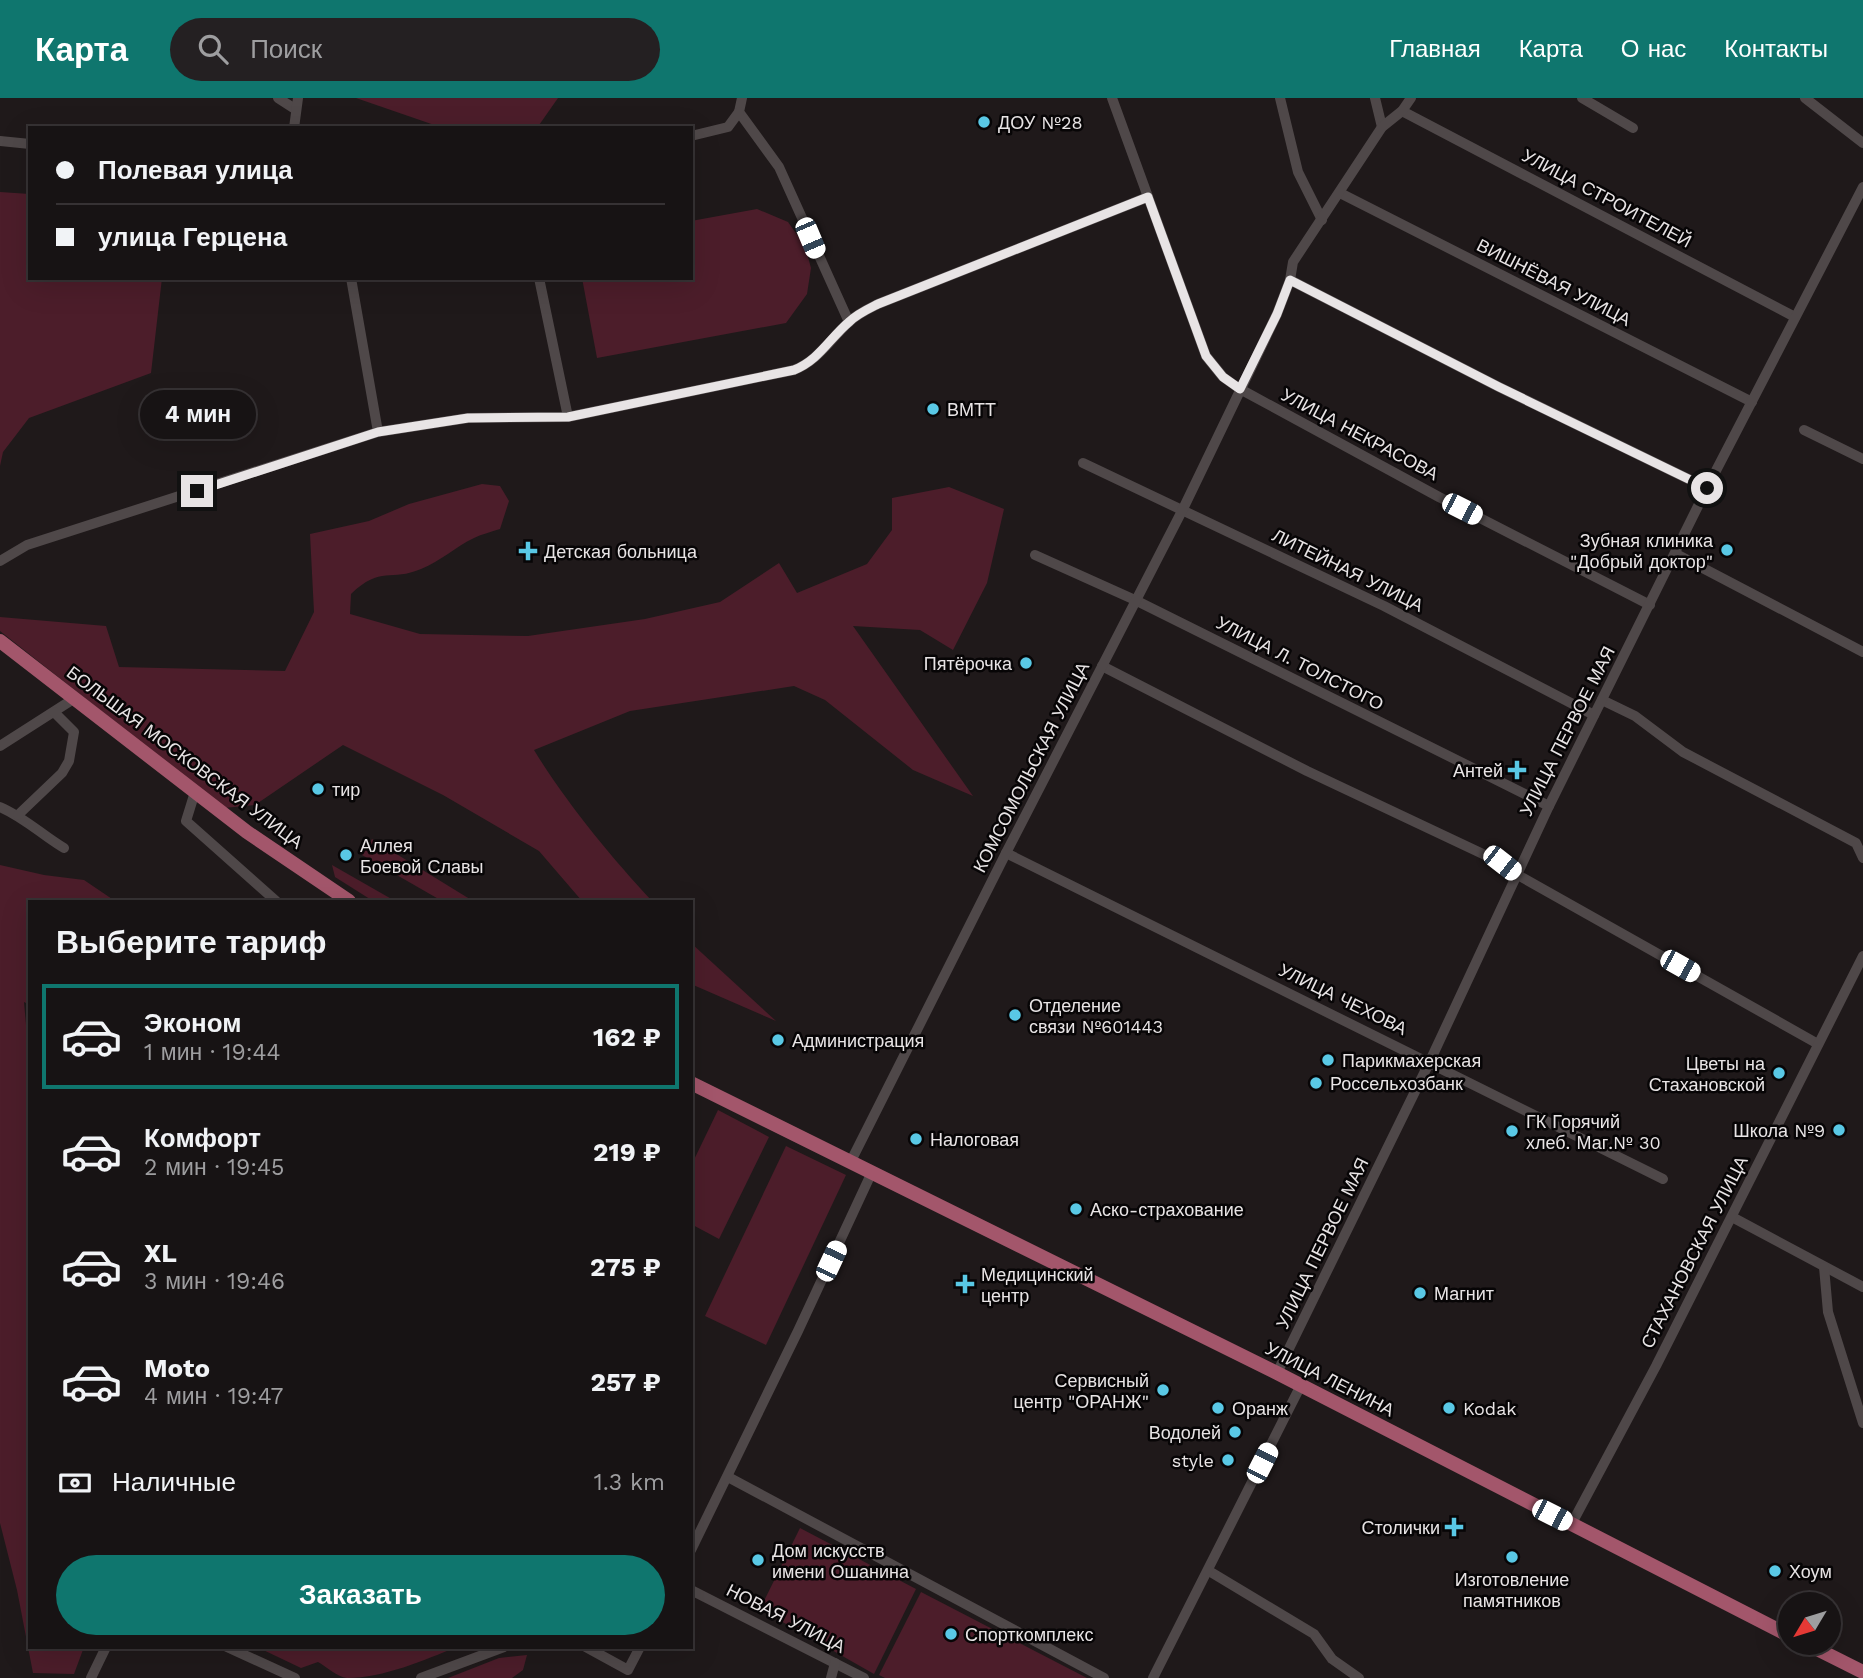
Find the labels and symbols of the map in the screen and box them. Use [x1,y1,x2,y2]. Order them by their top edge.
place label: ДОУ №28 [998,112,1083,133]
marker: ДОУ №28 [976,114,992,130]
street label: УЛИЦА СТРОИТЕЛЕЙ [1519,144,1695,252]
car [793,215,828,261]
street label: ВИШНЁВАЯ УЛИЦА [1474,234,1634,330]
street label: УЛИЦА НЕКРАСОВА [1278,384,1442,484]
callout: 4 мин [139,390,255,438]
place label: ВМТТ [947,399,996,420]
marker: ВМТТ [925,401,941,417]
route start [1691,472,1723,504]
route end [181,475,213,507]
car [1439,490,1486,528]
street label: ЛИТЕЙНАЯ УЛИЦА [1269,524,1427,616]
place label: Зубная клиника "Добрый доктор" [1570,530,1714,572]
marker: Детская больница [518,541,538,561]
place label: Детская больница [544,541,698,562]
marker: Зубная клиника "Добрый доктор" [1719,542,1735,558]
street label: УЛИЦА Л. ТОЛСТОГО [1213,612,1387,714]
street label: УЛИЦА ПЕРВОЕ МАЯ [1515,643,1619,819]
place label: Пятёрочка [924,653,1013,674]
marker: Пятёрочка [1018,655,1034,671]
street label: КОМСОМОЛЬСКАЯ УЛИЦА [969,658,1093,876]
street label: БОЛЬШАЯ МОСКОВСКАЯ УЛИЦА [63,661,307,853]
place label: Антей [1453,760,1503,781]
marker: Антей [1509,762,1525,778]
place label: тир [332,779,360,800]
marker: тир [310,781,326,797]
place label: Аллея Боевой Славы [360,835,483,877]
car [1479,842,1526,884]
marker: Аллея Боевой Славы [338,847,354,863]
car [1657,947,1704,985]
street label: УЛИЦА ЧЕХОВА [1276,959,1410,1039]
place label: Отделение связи №601443 [1029,995,1163,1037]
marker: Отделение связи №601443 [1007,1007,1023,1023]
place label: Администрация [792,1030,924,1051]
marker: Администрация [770,1032,786,1048]
place label: Парикмахерская [1342,1050,1481,1071]
marker: Парикмахерская [1320,1052,1336,1068]
place label: Цветы на Стахановской [1649,1053,1766,1095]
marker: Цветы на Стахановской [1771,1065,1787,1081]
place label: Россельхозбанк [1330,1073,1463,1094]
marker: Россельхозбанк [1308,1075,1324,1091]
place label: ГК Горячий хлеб. Маг.№ 30 [1526,1111,1661,1153]
place label: Школа №9 [1733,1120,1825,1141]
marker: Школа №9 [1831,1122,1847,1138]
marker: ГК Горячий хлеб. Маг.№ 30 [1504,1123,1520,1139]
place label: Налоговая [930,1129,1019,1150]
marker: Налоговая [908,1131,924,1147]
street label: СТАХАНОВСКАЯ УЛИЦА [1636,1152,1752,1352]
street label: УЛИЦА ПЕРВОЕ МАЯ [1271,1154,1373,1332]
place label: Аско-страхование [1090,1199,1244,1220]
marker: Аско-страхование [1068,1201,1084,1217]
car [813,1238,850,1284]
place label: Медицинский центр [981,1264,1094,1306]
marker: Медицинский центр [955,1274,975,1294]
place label: Магнит [1434,1283,1494,1304]
marker: Магнит [1412,1285,1428,1301]
street label: УЛИЦА ЛЕНИНА [1262,1337,1398,1421]
place label: Сервисный центр "ОРАНЖ" [1014,1370,1149,1412]
marker: Сервисный центр "ОРАНЖ" [1155,1382,1171,1398]
place label: Оранж [1232,1398,1288,1419]
place label: Kodak [1463,1398,1517,1419]
marker: Оранж [1210,1400,1226,1416]
marker: Kodak [1441,1400,1457,1416]
place label: Водолей [1149,1422,1221,1443]
marker: Водолей [1227,1424,1243,1440]
car [1244,1440,1281,1486]
place label: style [1172,1450,1214,1471]
marker: style [1220,1452,1236,1468]
car [1529,1496,1576,1534]
place label: Столички [1361,1517,1440,1538]
marker: Столички [1446,1519,1462,1535]
place label: Дом искусств имени Ошанина [772,1540,910,1582]
marker: Изготовление памятников [1504,1549,1520,1565]
marker: Дом искусств имени Ошанина [750,1552,766,1568]
place label: Хоум [1789,1561,1832,1582]
marker: Хоум [1767,1563,1783,1579]
place label: Изготовление памятников [1455,1569,1569,1611]
street label: НОВАЯ УЛИЦА [723,1579,849,1657]
north arrow [1778,1592,1841,1656]
place label: Спорткомплекс [965,1624,1093,1645]
marker: Спорткомплекс [943,1626,959,1642]

